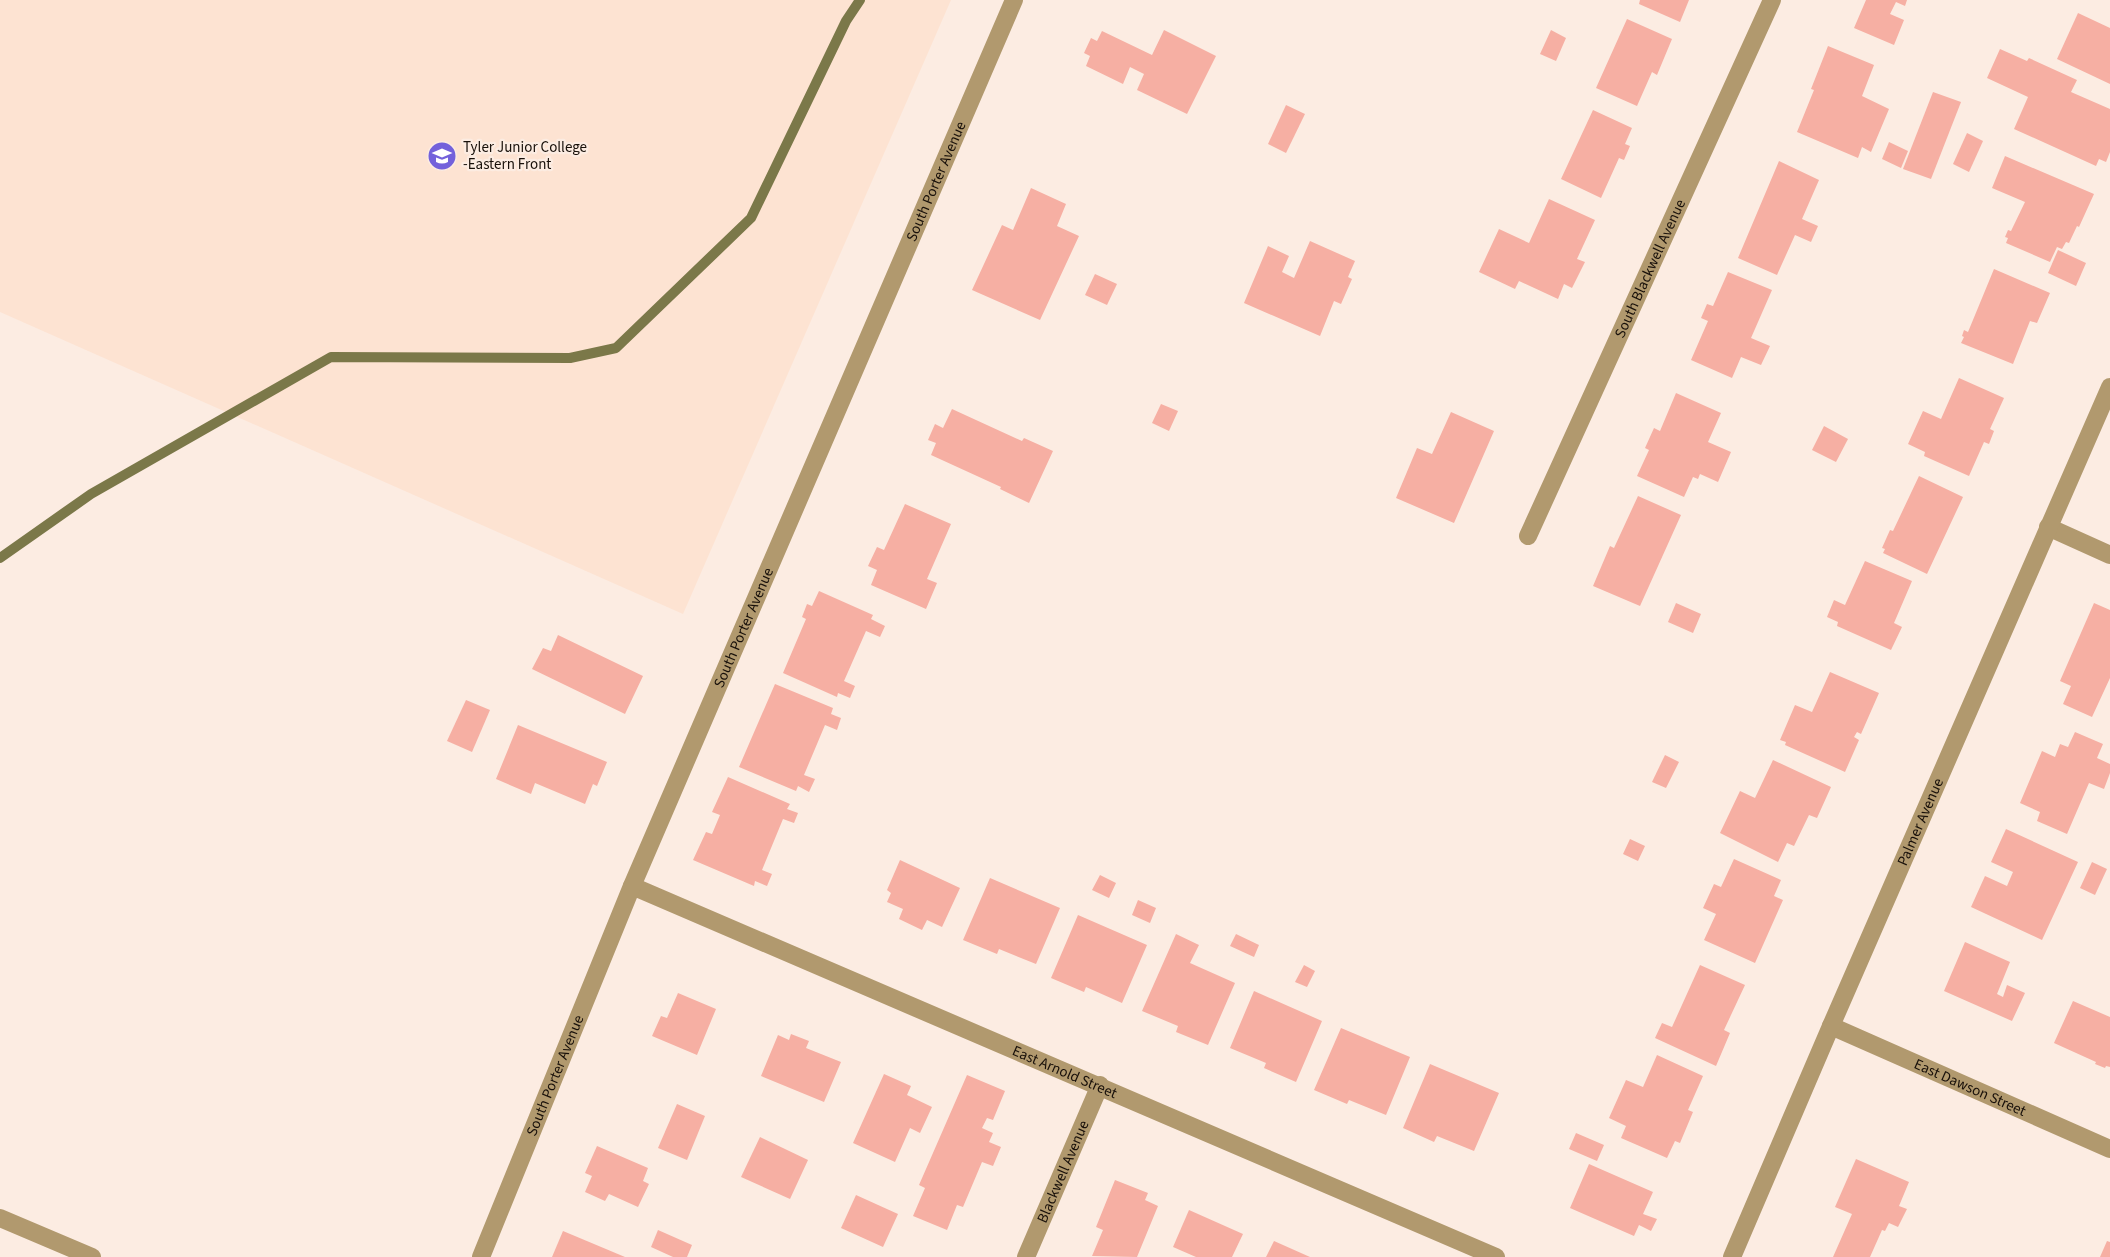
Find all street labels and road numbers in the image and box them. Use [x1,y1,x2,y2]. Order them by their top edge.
street label: South Porter Avenue [901,118,971,245]
street label: South Blackwell Avenue [1609,196,1690,341]
street label: South Porter Avenue [708,564,779,691]
street label: Palmer Avenue [1892,775,1948,869]
street label: South Porter Avenue [521,1012,589,1139]
street label: East Arnold Street [1009,1040,1120,1104]
street label: East Dawson Street [1911,1053,2029,1121]
street label: Blackwell Avenue [1031,1117,1094,1226]

